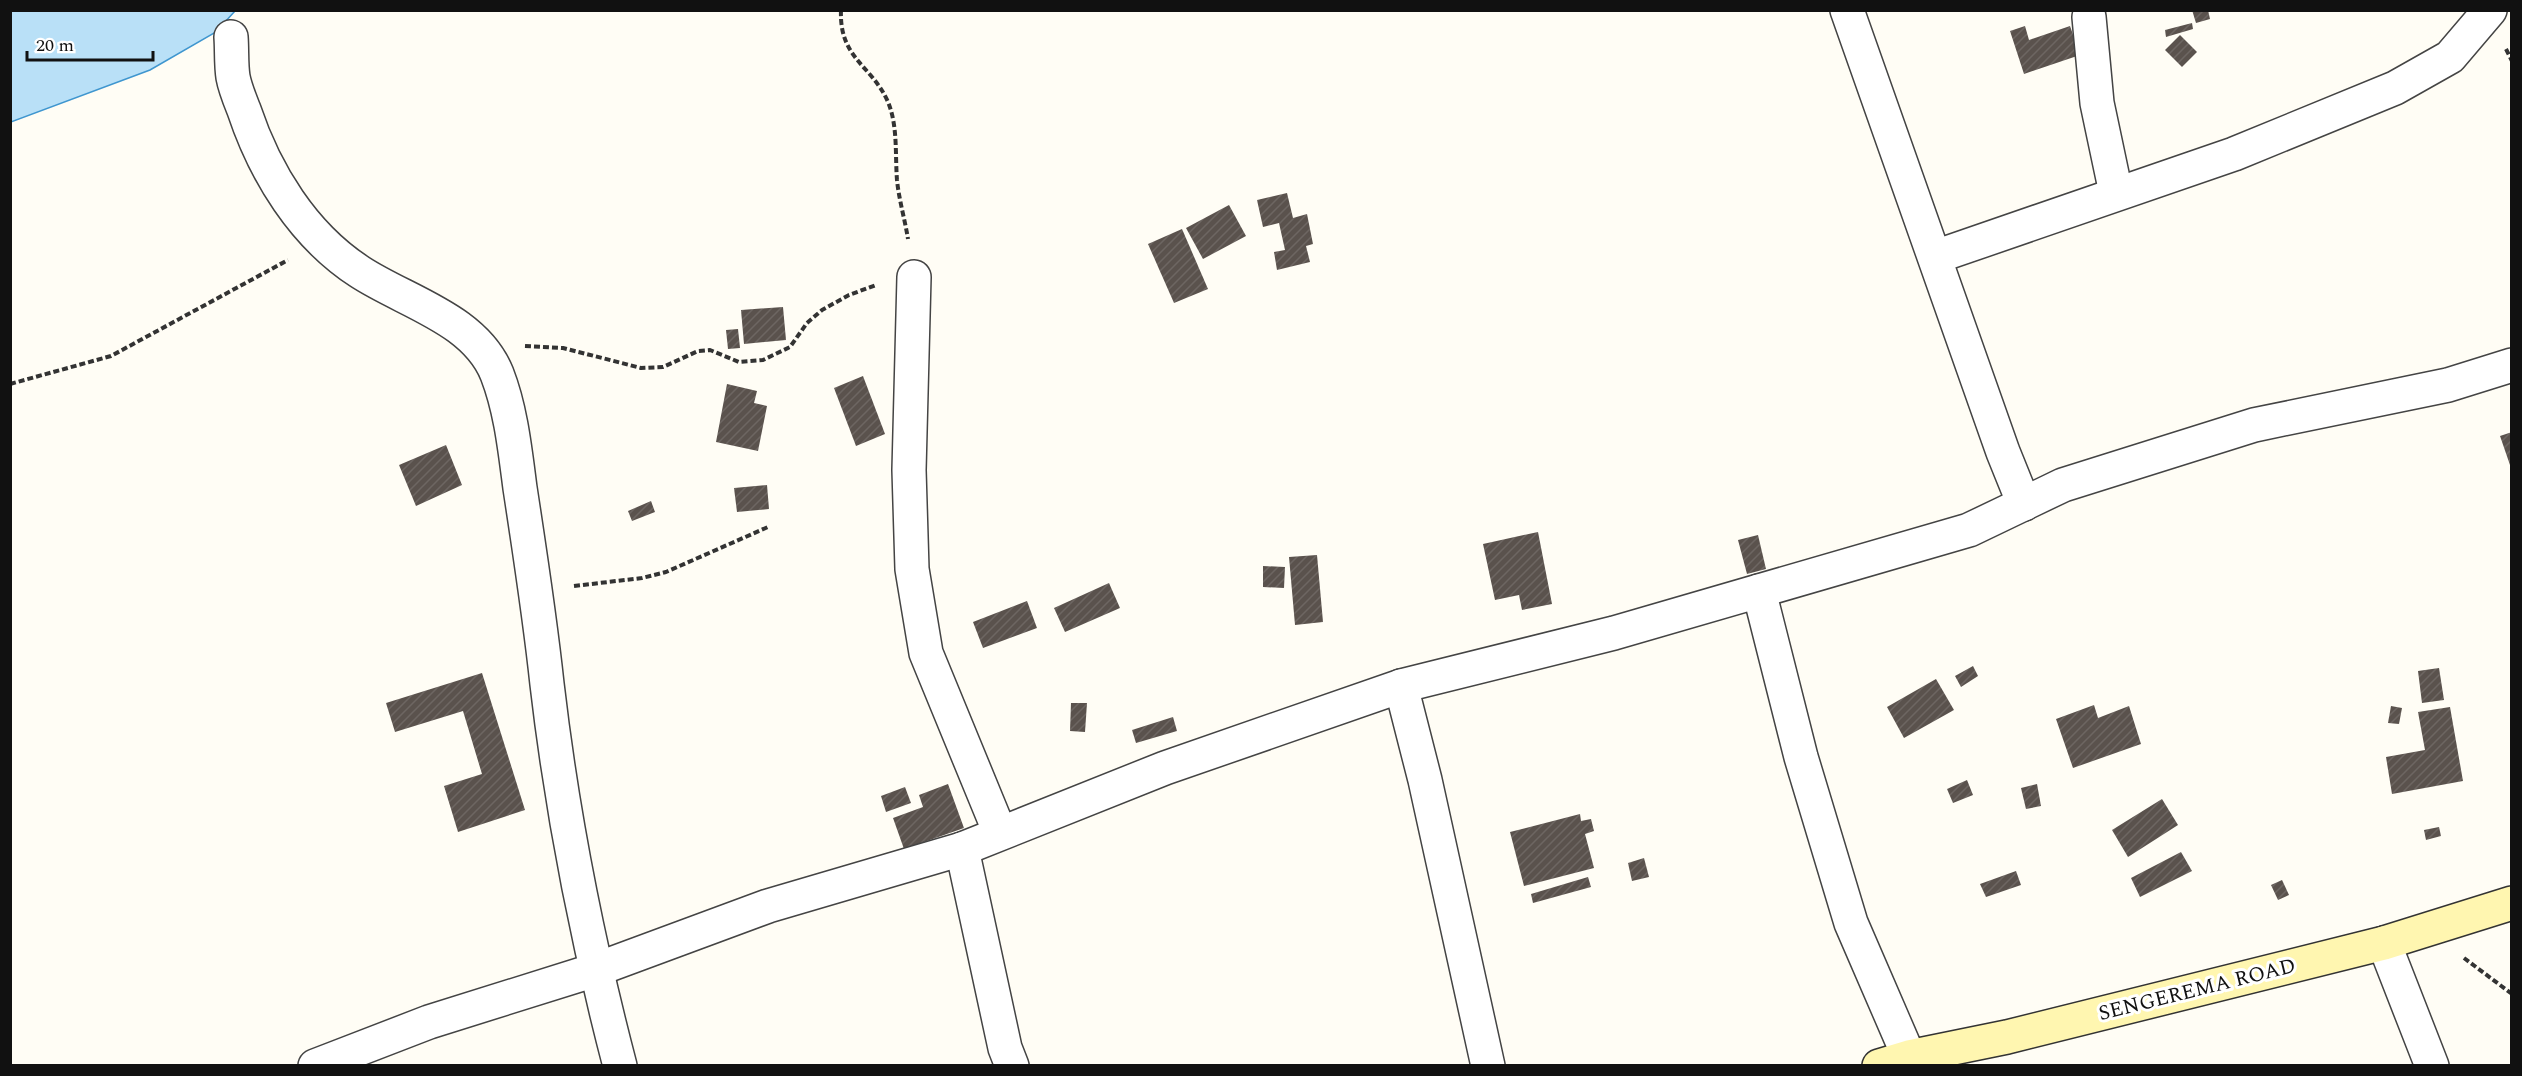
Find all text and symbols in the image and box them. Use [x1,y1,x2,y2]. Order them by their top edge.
scale bar [27,24,153,62]
text: 20 m [36,32,74,59]
street label: SENGEREMA ROAD [2095,950,2299,1030]

